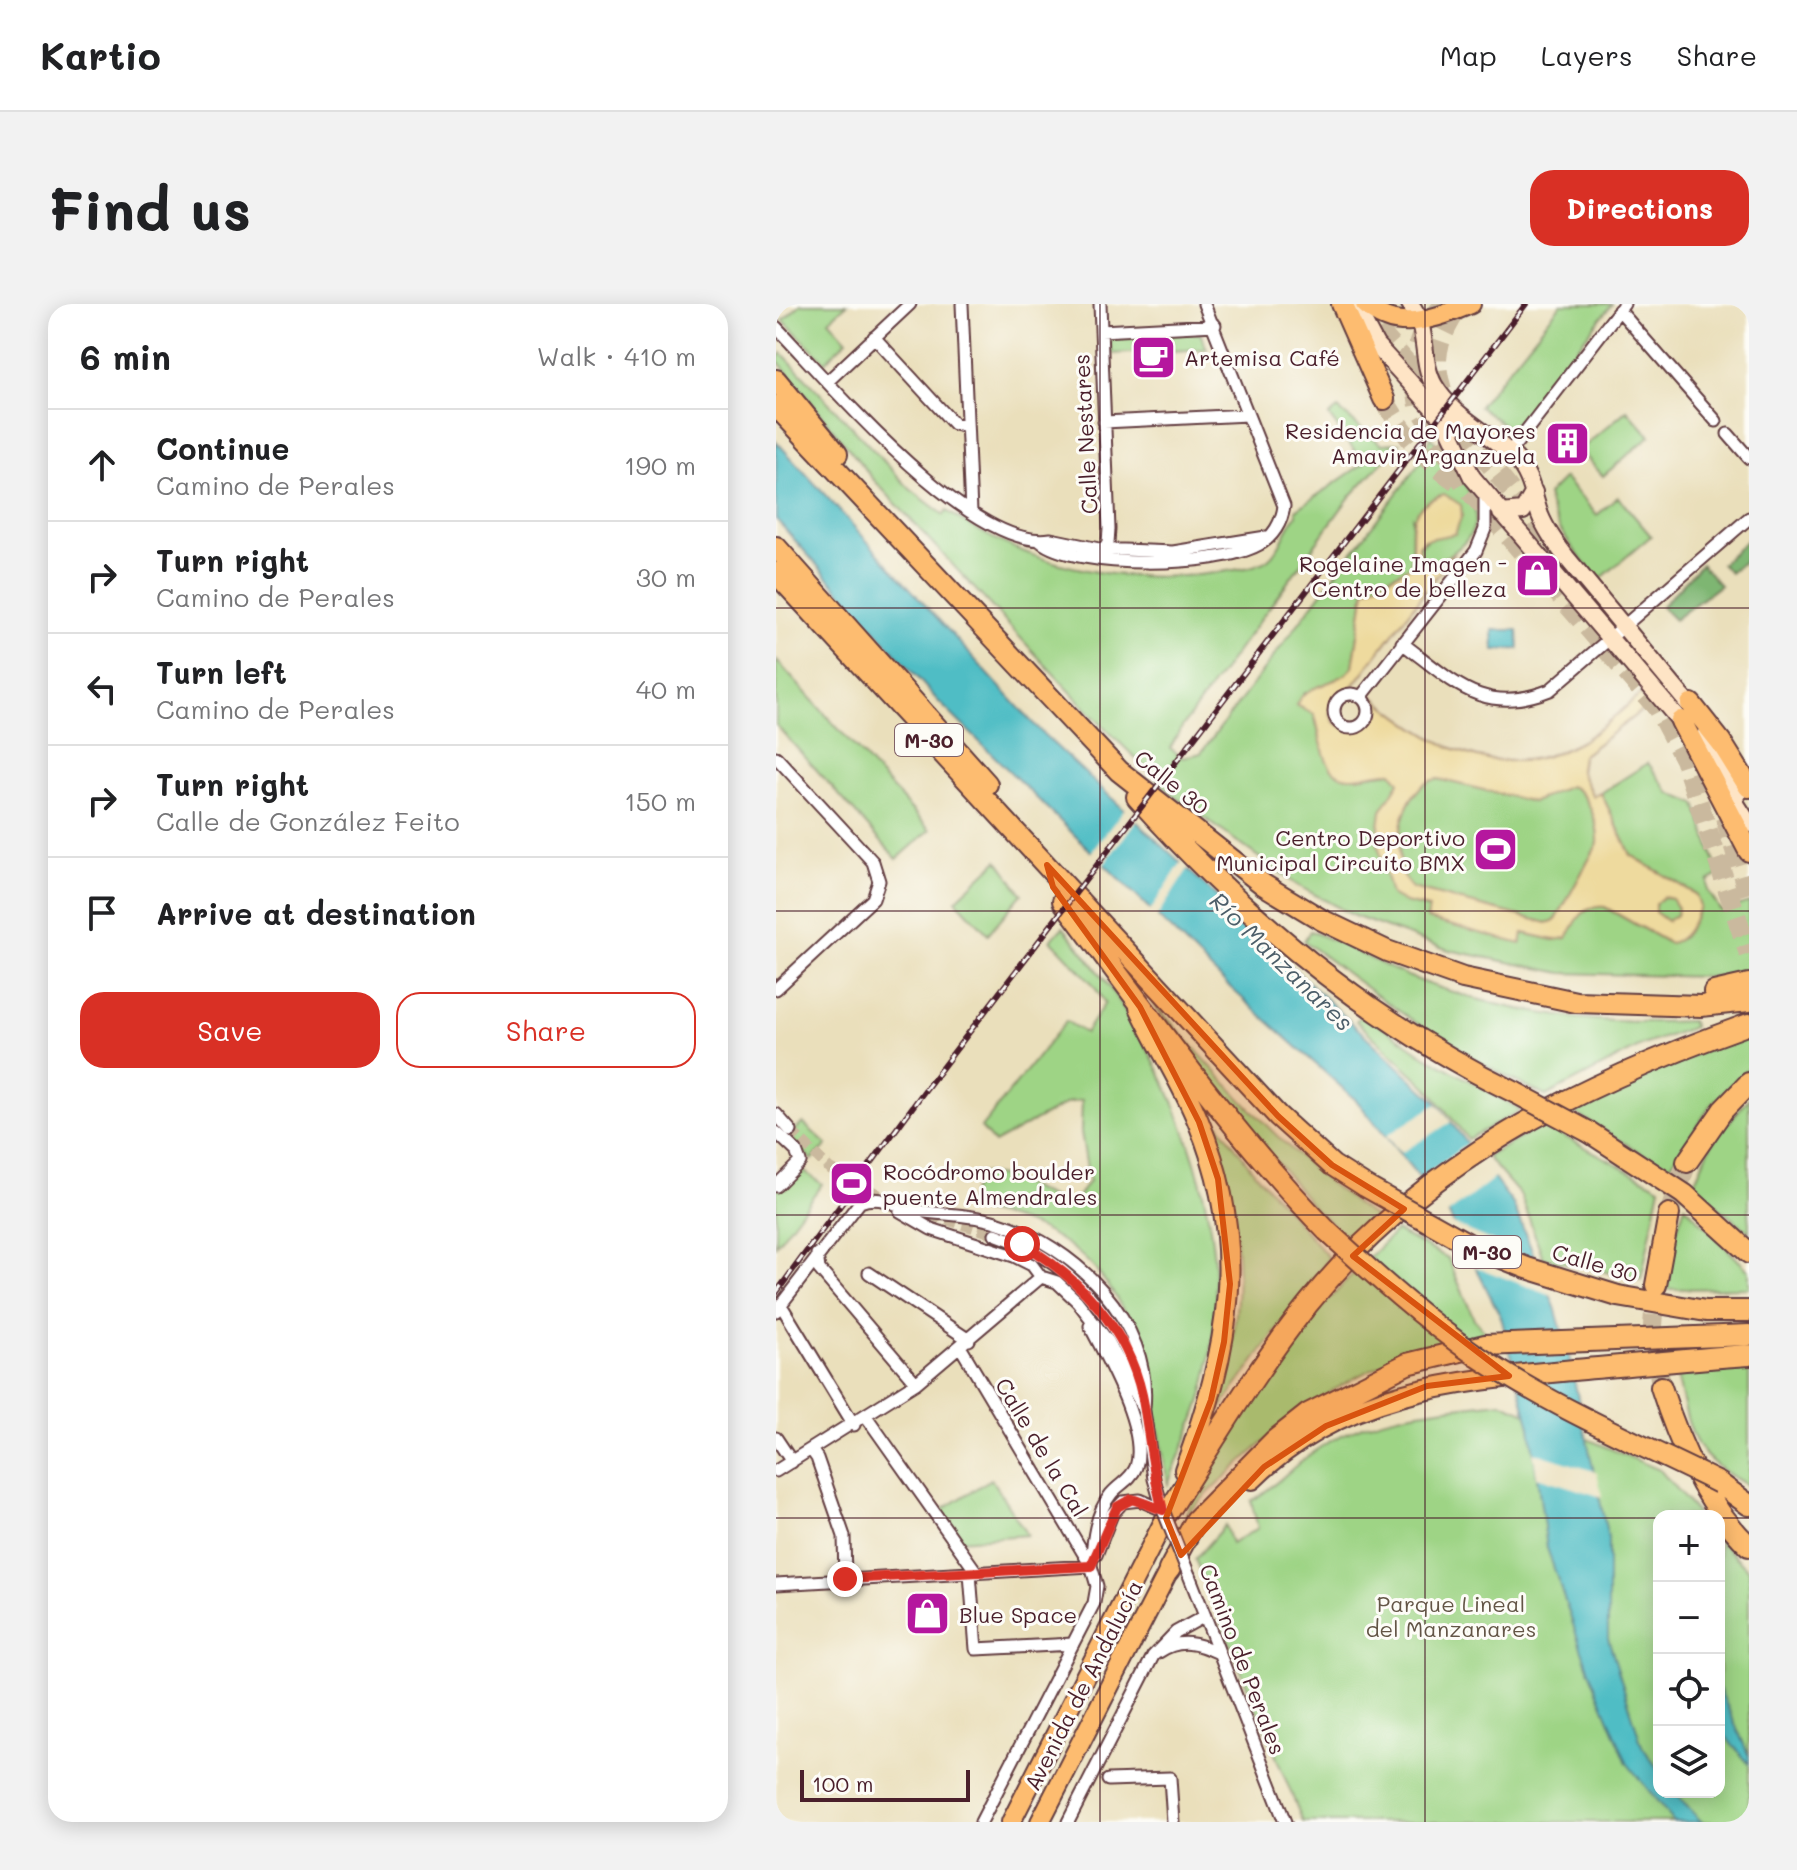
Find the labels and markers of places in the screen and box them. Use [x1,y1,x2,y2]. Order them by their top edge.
cafe icon: Artemisa Café [1129,333,1177,381]
place label: Artemisa Café [1184,343,1340,372]
place label: Residencia de Mayores Amavir Arganzuela [1285,416,1536,470]
building icon: Residencia de Mayores Amavir Arganzuela [1543,419,1591,467]
place label: Rogelaine Imagen - Centro de belleza [1299,549,1507,603]
shop icon: Rogelaine Imagen - Centro de belleza [1514,552,1562,600]
place label: Centro Deportivo Municipal Circuito BMX [1216,823,1465,877]
sports icon: Centro Deportivo Municipal Circuito BMX [1472,826,1520,874]
place label: Rocódromo boulder puente Almendrales [883,1157,1097,1211]
sports icon: Rocódromo boulder puente Almendrales [828,1160,876,1208]
shop icon: Blue Space [904,1590,952,1638]
place label: Blue Space [959,1600,1077,1629]

